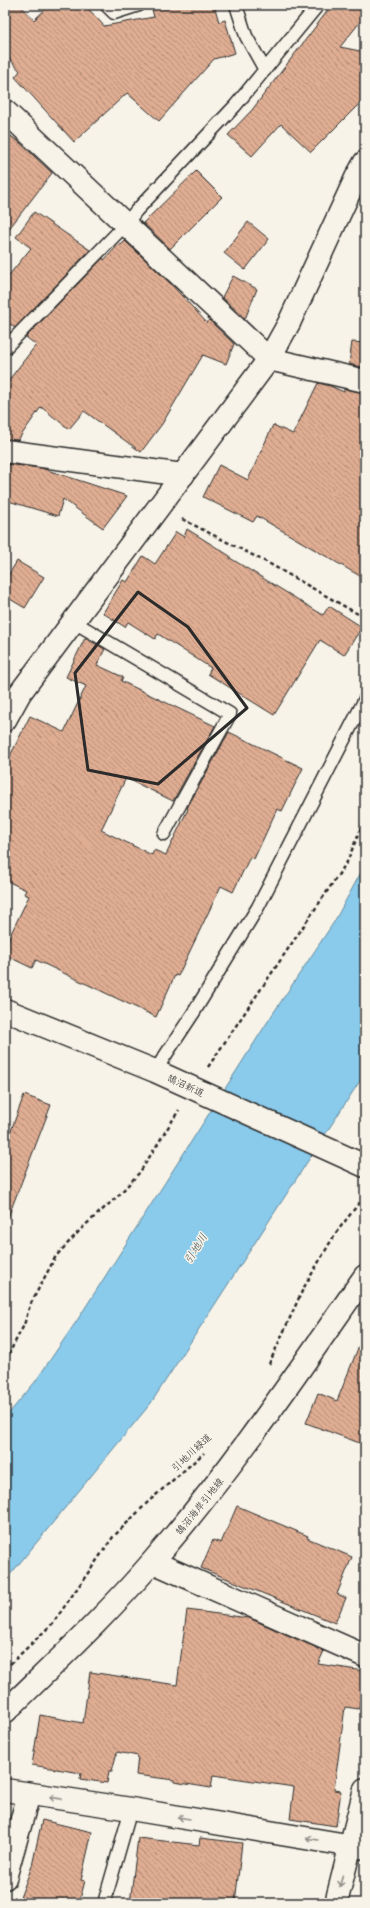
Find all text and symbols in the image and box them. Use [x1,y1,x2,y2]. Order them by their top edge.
street label: 鵠沼新道 [165,1070,207,1100]
water label: 引地川 [180,1230,210,1266]
street label: 引地川緑道 [168,1430,214,1474]
street label: 鵠沼海岸引地線 [172,1474,226,1538]
one-way arrow [49,1794,62,1802]
one-way arrow [178,1813,191,1821]
one-way arrow [306,1835,319,1843]
one-way arrow [337,1874,345,1887]

